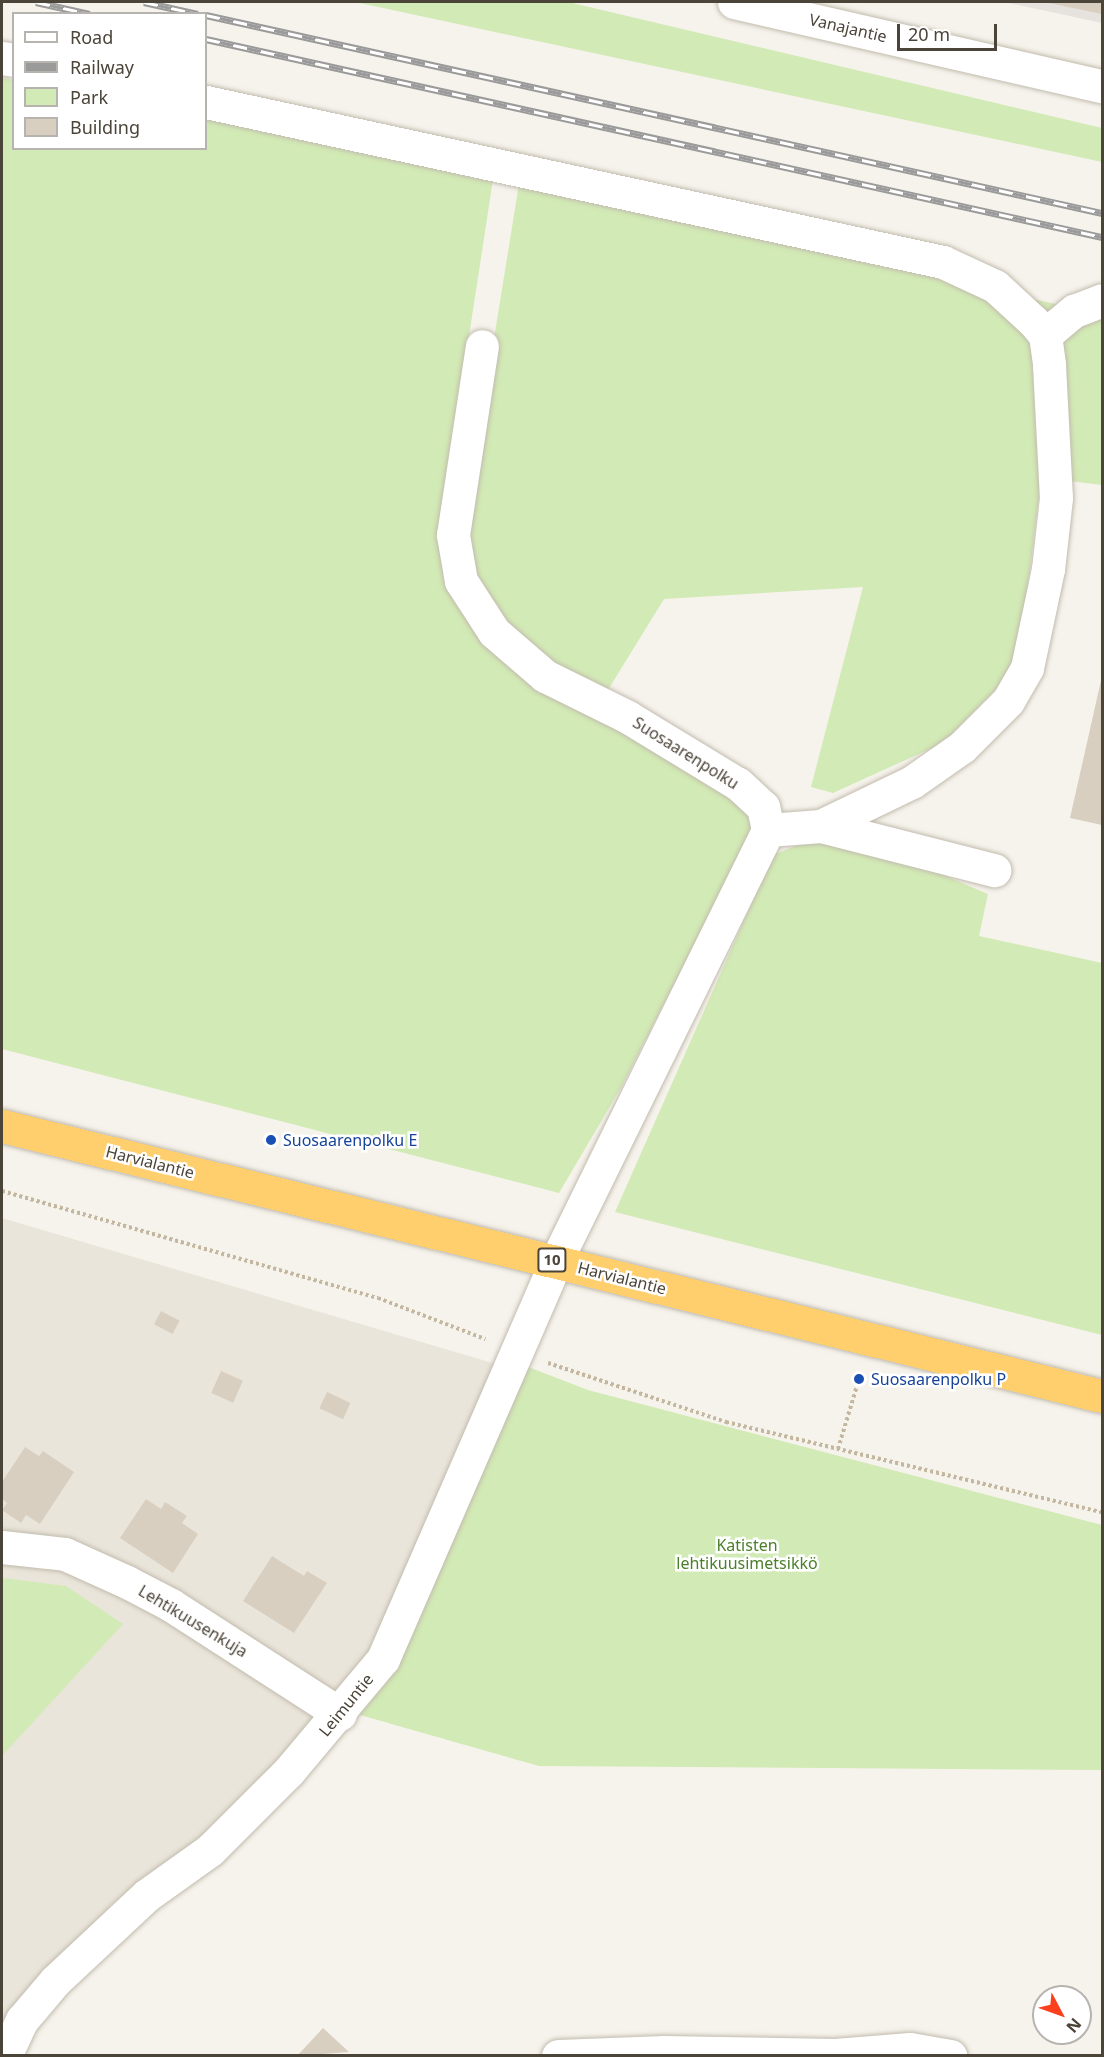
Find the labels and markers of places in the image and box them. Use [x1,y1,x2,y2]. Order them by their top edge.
place label: Suosaarenpolku E [283,1130,417,1150]
marker: Suosaarenpolku E [264,1133,278,1147]
place label: Suosaarenpolku P [871,1369,1006,1389]
marker: Suosaarenpolku P [852,1372,866,1386]

